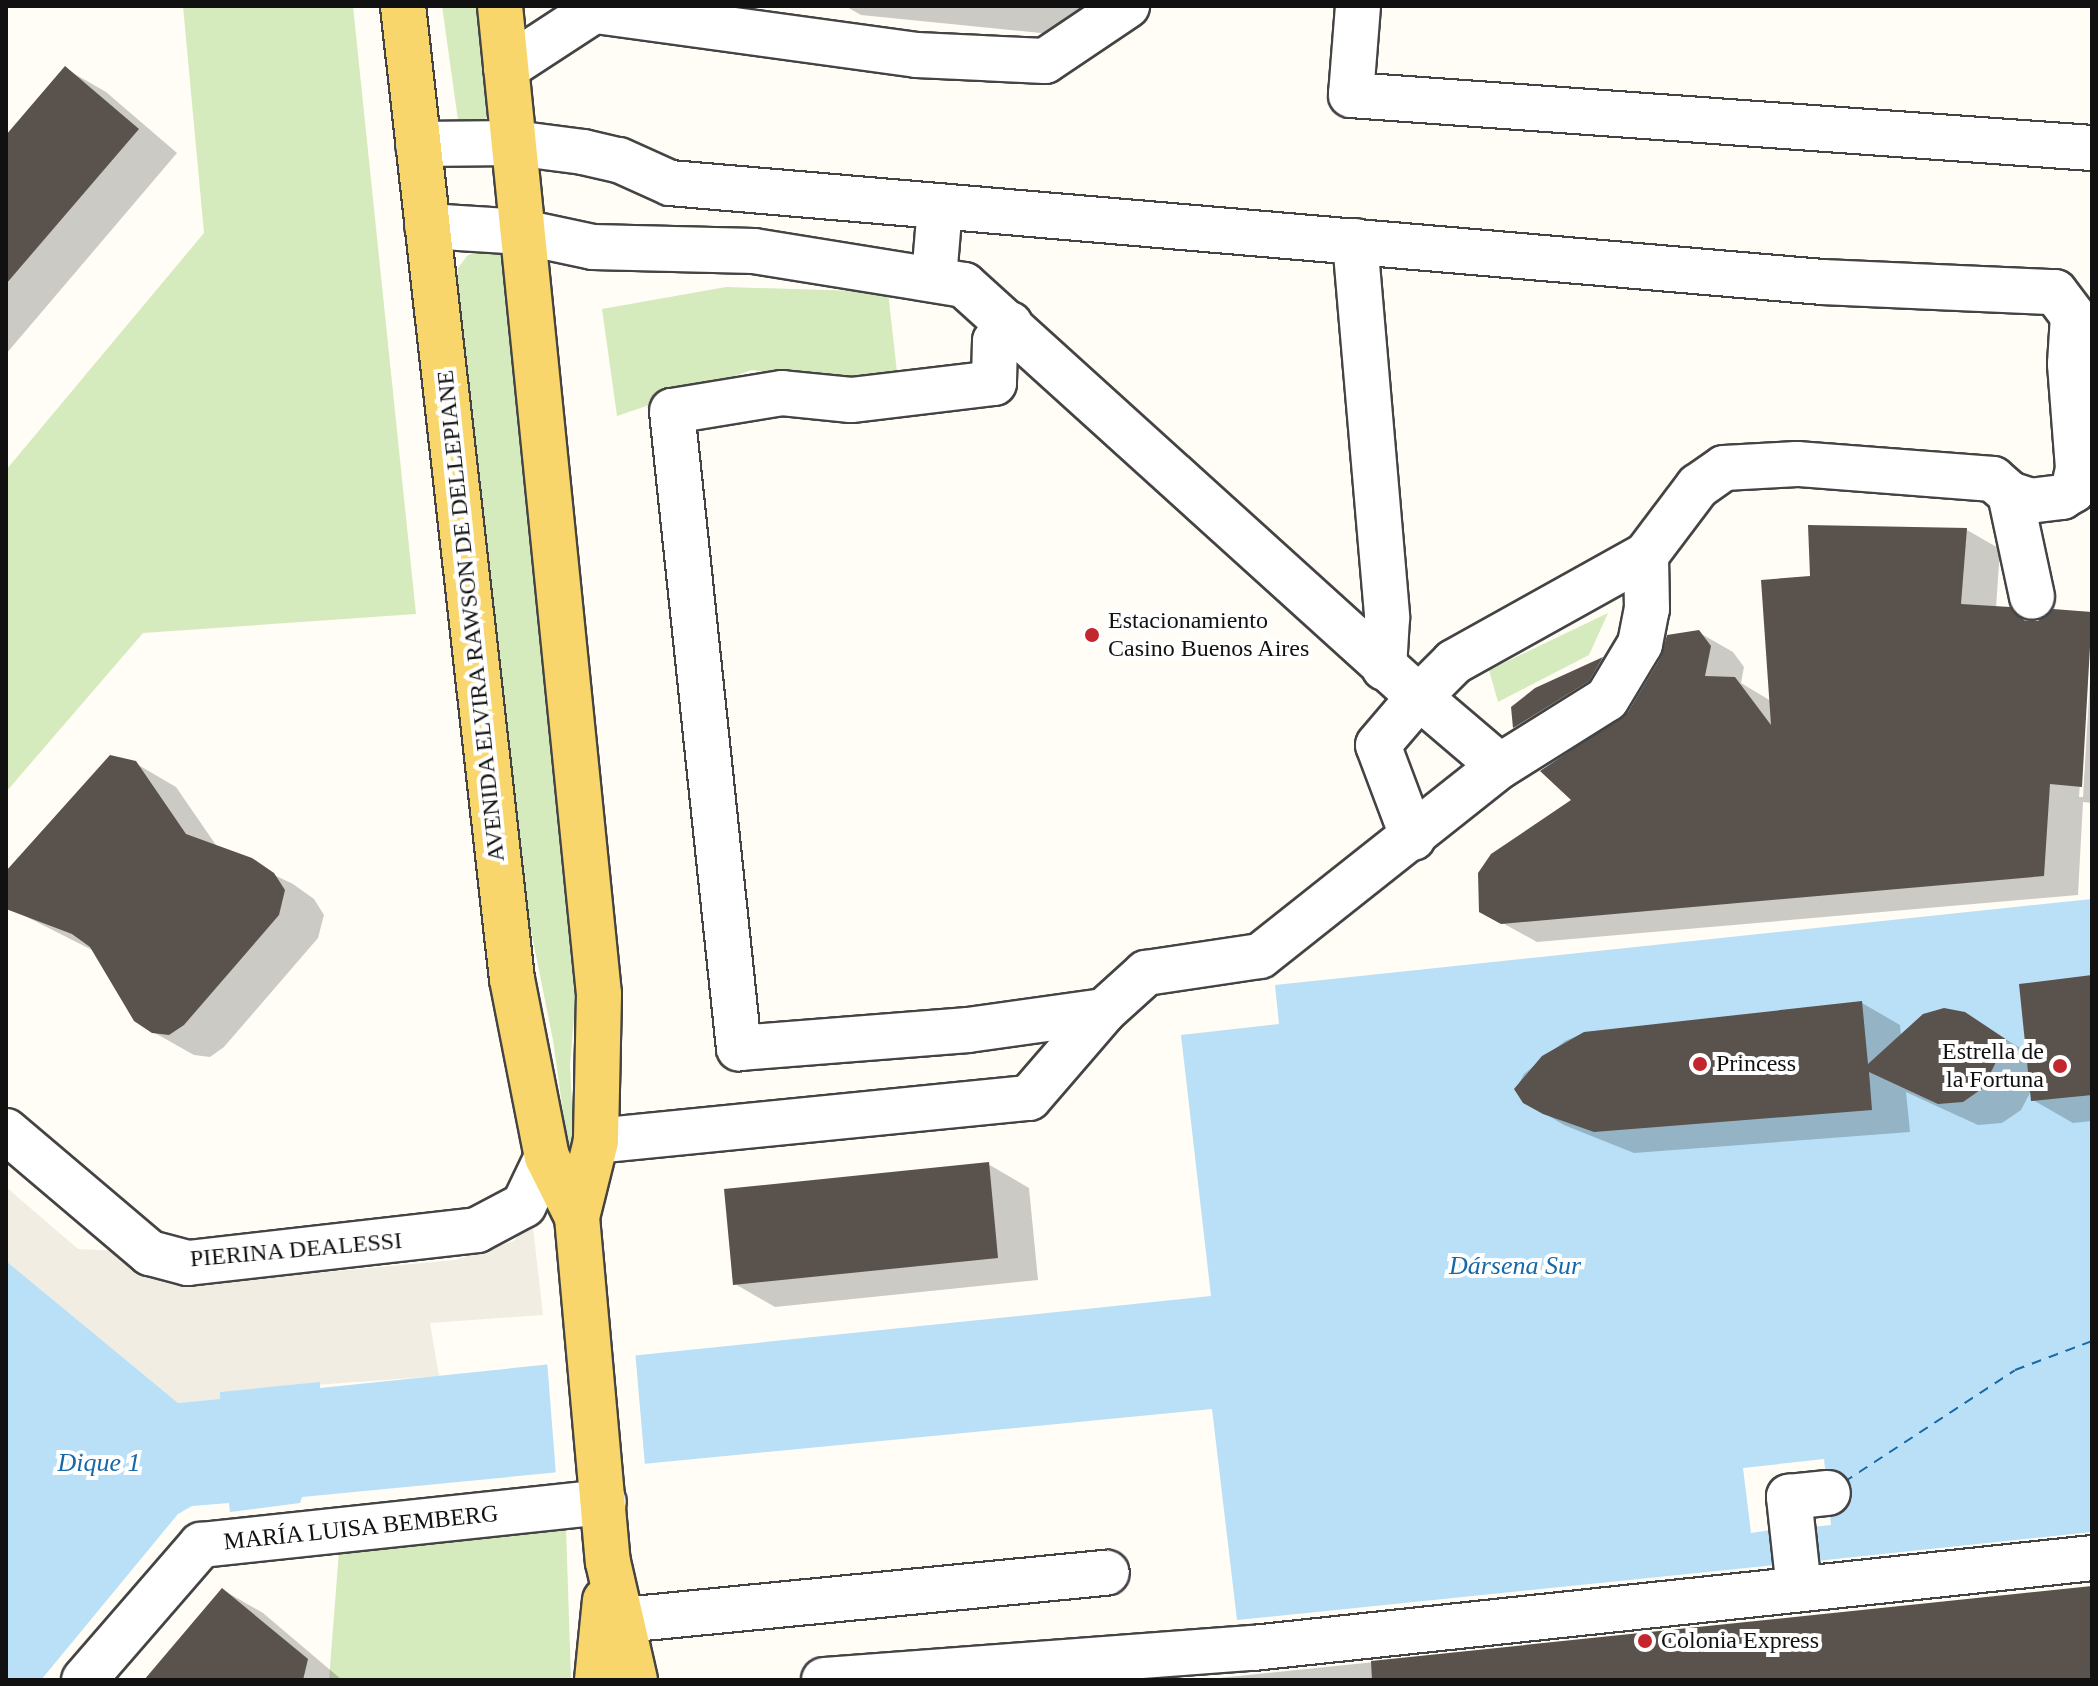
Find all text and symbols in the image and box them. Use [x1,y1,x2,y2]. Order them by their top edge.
street label: AVENIDA ELVIRA RAWSON DE DELLEPIANE [431,367,511,865]
place label: Estacionamiento Casino Buenos Aires [1108,607,1311,663]
marker: Estacionamiento Casino Buenos Aires [1083,626,1101,644]
place label: Estrella de la Fortuna [1942,1038,2044,1094]
place label: Princess [1716,1050,1796,1078]
marker: Princess [1691,1055,1709,1073]
marker: Estrella de la Fortuna [2051,1057,2069,1075]
street label: PIERINA DEALESSI [188,1226,404,1274]
water label: Dársena Sur [1449,1250,1581,1282]
water label: Dique 1 [57,1447,141,1479]
street label: MARÍA LUISA BEMBERG [221,1499,501,1557]
place label: Colonia Express [1661,1627,1819,1655]
marker: Colonia Express [1636,1632,1654,1650]

